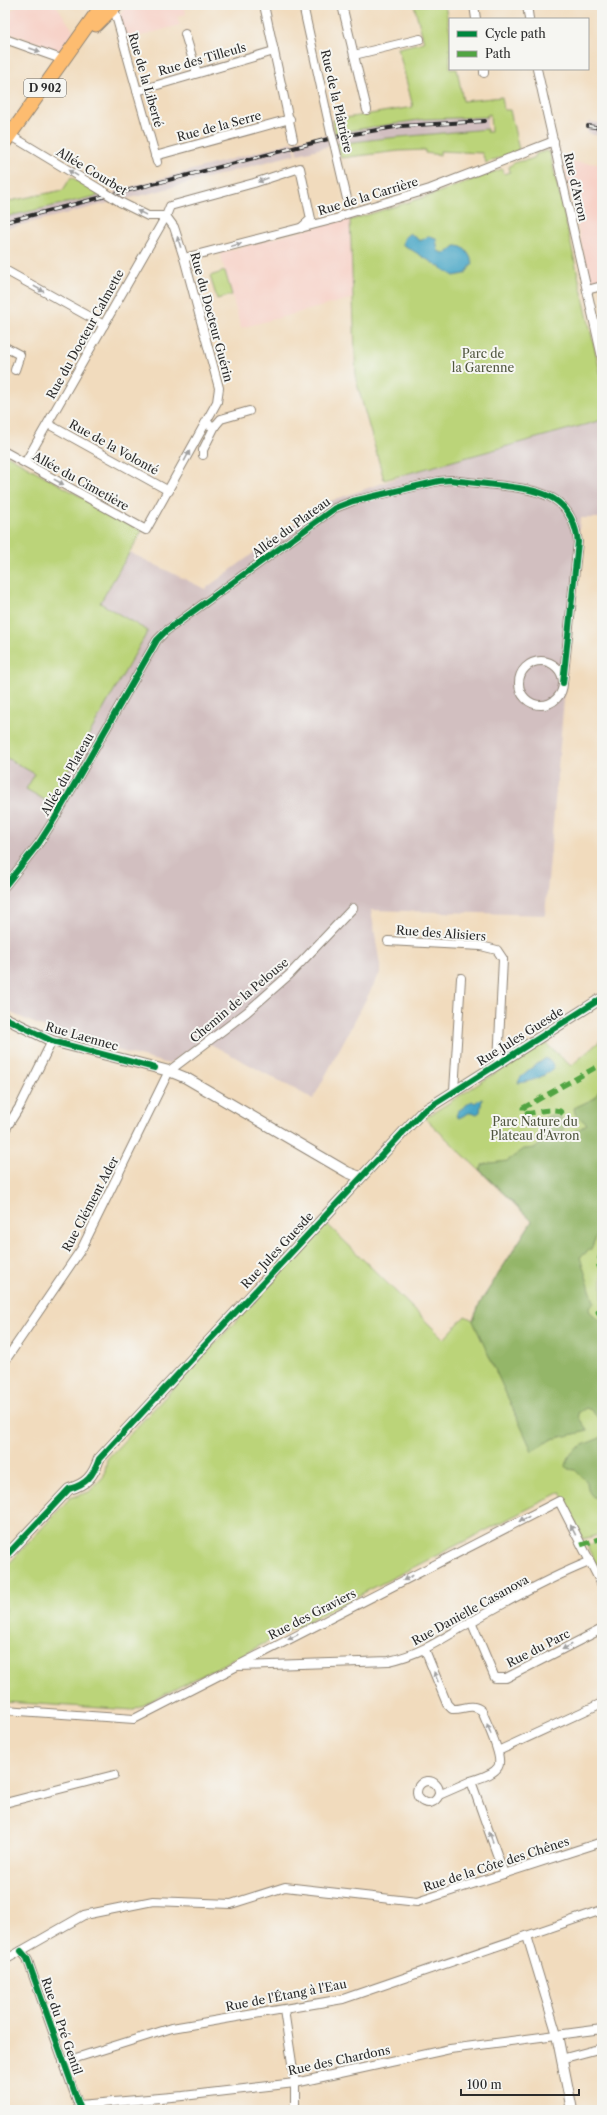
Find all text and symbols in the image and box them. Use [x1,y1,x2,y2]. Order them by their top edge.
legend [449,18,589,70]
text: Cycle path [485,26,546,41]
street label: Rue de la Liberté [125,31,167,129]
street label: Rue des Tilleuls [156,39,248,79]
text: Path [485,46,511,61]
one-way arrow [29,47,41,53]
street label: Rue de la Plâtrière [318,48,356,154]
road number: D 902 [24,79,66,97]
street label: Rue de la Serre [175,107,263,144]
street label: Allée Courbet [53,143,131,198]
street label: Rue d'Avron [561,151,591,223]
one-way arrow [68,169,78,177]
street label: Rue de la Carrière [316,174,420,218]
one-way arrow [257,177,268,183]
one-way arrow [136,210,148,216]
one-way arrow [176,236,182,248]
one-way arrow [230,242,242,248]
street label: Rue du Docteur Guérin [187,250,237,384]
street label: Rue du Docteur Calmette [43,266,127,401]
one-way arrow [33,285,45,292]
park label: Parc de la Garenne [452,346,514,375]
street label: Rue de la Volonté [67,416,162,478]
street label: Allée du Cimetière [29,448,132,514]
one-way arrow [184,451,191,462]
one-way arrow [54,479,65,486]
street label: Allée du Plateau [248,493,334,561]
street label: Allée du Plateau [37,729,97,819]
street label: Rue des Alisiers [396,922,486,944]
street label: Chemin de la Pelouse [187,954,291,1046]
street label: Rue Jules Guesde [474,1003,566,1069]
street label: Rue Laennec [44,1018,120,1054]
park label: Parc Nature du Plateau d'Avron [490,1114,580,1143]
street label: Rue Clément Ader [59,1154,121,1254]
street label: Rue Jules Guesde [238,1208,317,1291]
one-way arrow [518,1516,530,1522]
one-way arrow [570,1525,577,1536]
street label: Rue Danielle Casanova [409,1571,532,1648]
one-way arrow [403,1575,414,1581]
street label: Rue des Graviers [266,1585,358,1643]
street label: Rue du Parc [504,1626,572,1670]
one-way arrow [287,1634,298,1641]
one-way arrow [561,1644,573,1650]
one-way arrow [433,1671,439,1682]
one-way arrow [486,1723,492,1735]
one-way arrow [488,1830,494,1842]
street label: Rue de la Côte des Chênes [421,1833,571,1895]
street label: Rue du Pré Gentil [38,1975,86,2077]
street label: Rue de l'Étang à l'Eau [224,1975,348,2014]
street label: Rue des Chardons [287,2042,391,2078]
scale bar [461,2071,579,2097]
text: 100 m [467,2077,502,2092]

